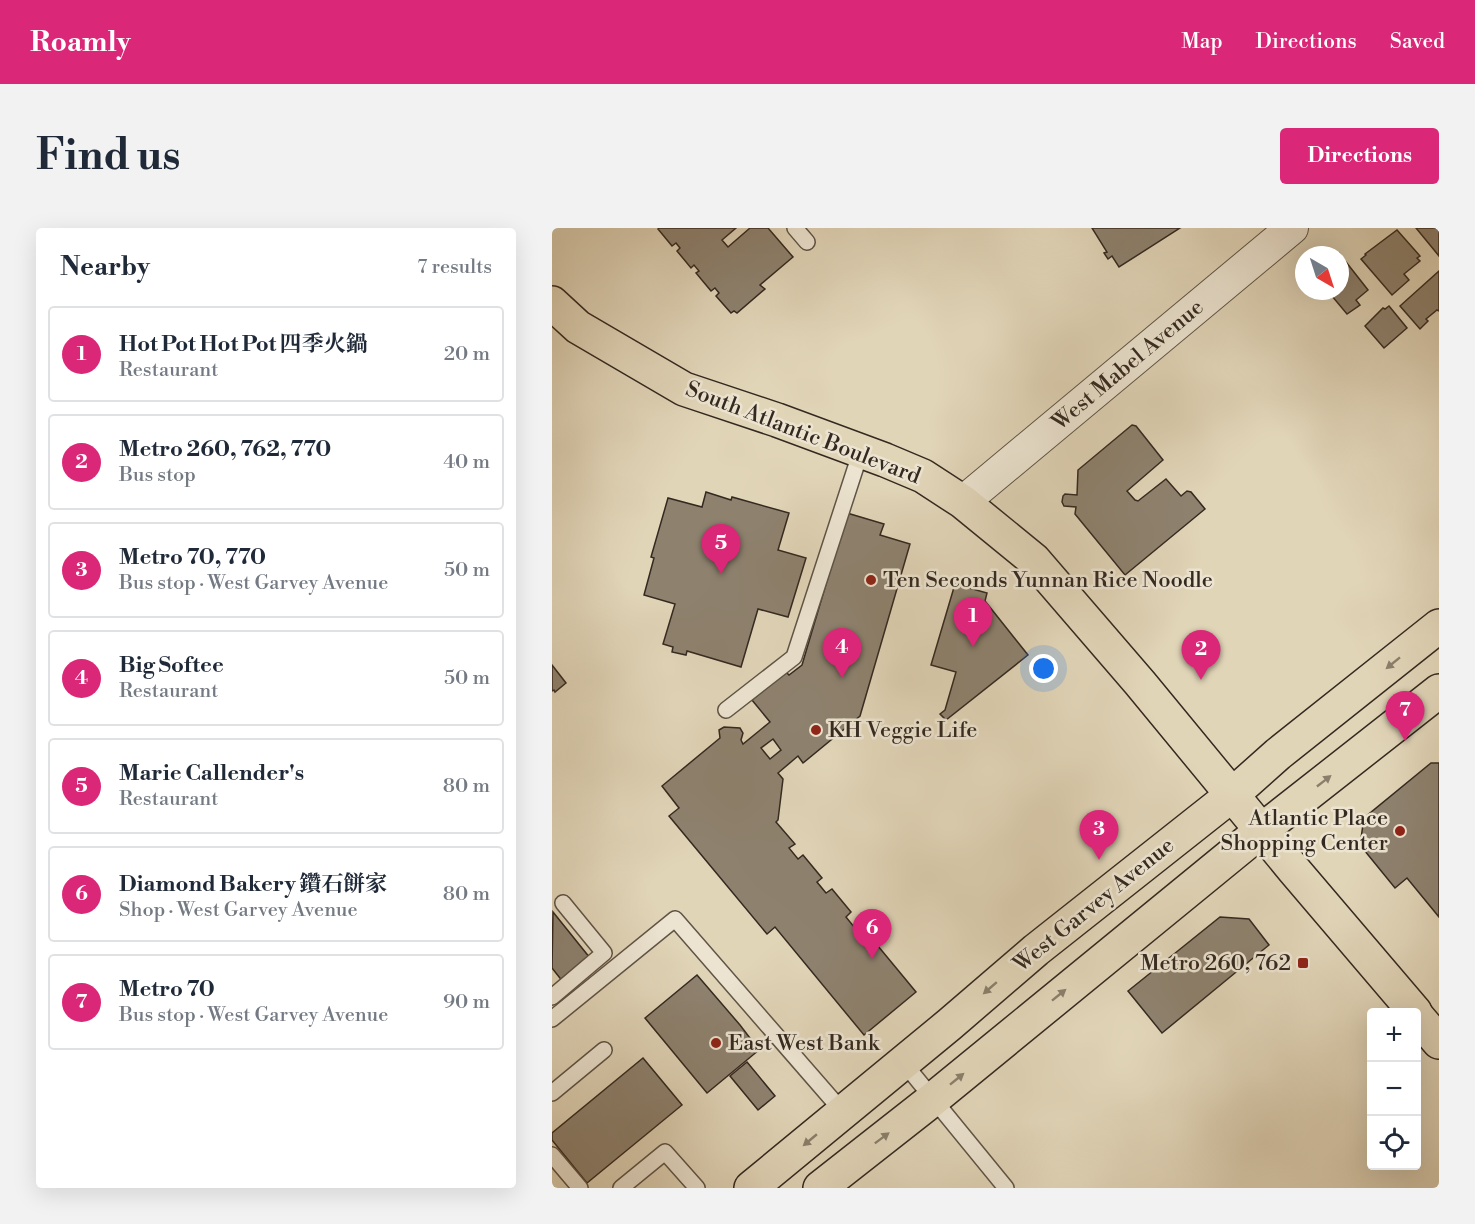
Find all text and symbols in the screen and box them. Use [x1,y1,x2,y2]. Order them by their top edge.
text: Roamly [30,25,131,60]
text: Map [1181,29,1223,55]
text: Directions [1256,29,1357,55]
text: Saved [1390,29,1445,55]
button: Directions [1280,128,1439,184]
text: Find us [36,130,180,183]
north arrow [1295,246,1349,300]
text: Nearby [60,251,150,283]
text: 7 results [417,255,492,280]
street label: West Mabel Avenue [1046,294,1209,437]
text: Hot Pot Hot Pot 四季火鍋 [119,331,368,358]
text: 1 [77,342,86,367]
text: 20 m [444,342,490,367]
text: Restaurant [119,358,218,383]
street label: South Atlantic Boulevard [682,376,925,490]
text: Metro 260, 762, 770 [119,436,331,463]
text: 2 [75,450,88,475]
text: 40 m [443,450,490,475]
text: Bus stop [119,463,196,488]
pin: 5 [702,524,740,574]
text: Metro 70, 770 [119,544,266,571]
text: 3 [75,558,88,583]
text: 50 m [444,558,490,583]
place label: Ten Seconds Yunnan Rice Noodle [883,567,1213,594]
text: Bus stop · West Garvey Avenue [119,571,388,596]
marker: Ten Seconds Yunnan Rice Noodle [864,573,878,587]
pin: 1 [954,598,992,647]
pin: 4 [822,628,862,678]
pin: 2 [1182,630,1220,680]
text: Big Softee [119,652,224,679]
your location [1029,654,1058,683]
one-way arrow [1386,656,1401,669]
text: 4 [75,666,88,691]
text: 50 m [444,666,490,691]
text: Restaurant [119,679,218,704]
pin: 7 [1386,692,1424,741]
place label: KH Veggie Life [828,717,977,744]
marker: KH Veggie Life [809,723,823,737]
text: Marie Callender's [119,760,304,787]
text: 5 [75,774,88,799]
text: 80 m [443,774,490,799]
one-way arrow [1316,775,1332,788]
text: Restaurant [119,787,218,812]
place label: Atlantic Place Shopping Center [1221,805,1388,857]
pin: 3 [1080,810,1118,860]
marker: Atlantic Place Shopping Center [1393,824,1407,838]
street label: West Garvey Avenue [1007,832,1180,979]
text: Diamond Bakery 鑽石餅家 [119,871,387,898]
text: 6 [75,882,88,907]
text: 80 m [443,882,490,907]
text: Shop · West Garvey Avenue [119,898,358,923]
pin: 6 [852,910,892,959]
place label: Metro 260, 762 [1140,950,1291,977]
marker: Metro 260, 762 [1296,956,1310,970]
text: Metro 70 [119,976,215,1003]
one-way arrow [982,982,998,995]
one-way arrow [1052,989,1067,1001]
text: 7 [76,990,87,1015]
text: 90 m [443,990,490,1015]
text: Bus stop · West Garvey Avenue [119,1003,388,1028]
map controls [1367,1008,1421,1170]
button: + [1367,1008,1421,1062]
place label: East West Bank [728,1030,881,1057]
marker: East West Bank [709,1036,723,1050]
button: − [1367,1062,1421,1116]
one-way arrow [949,1073,964,1086]
button: locate [1367,1116,1421,1170]
one-way arrow [874,1132,890,1144]
one-way arrow [803,1133,818,1146]

